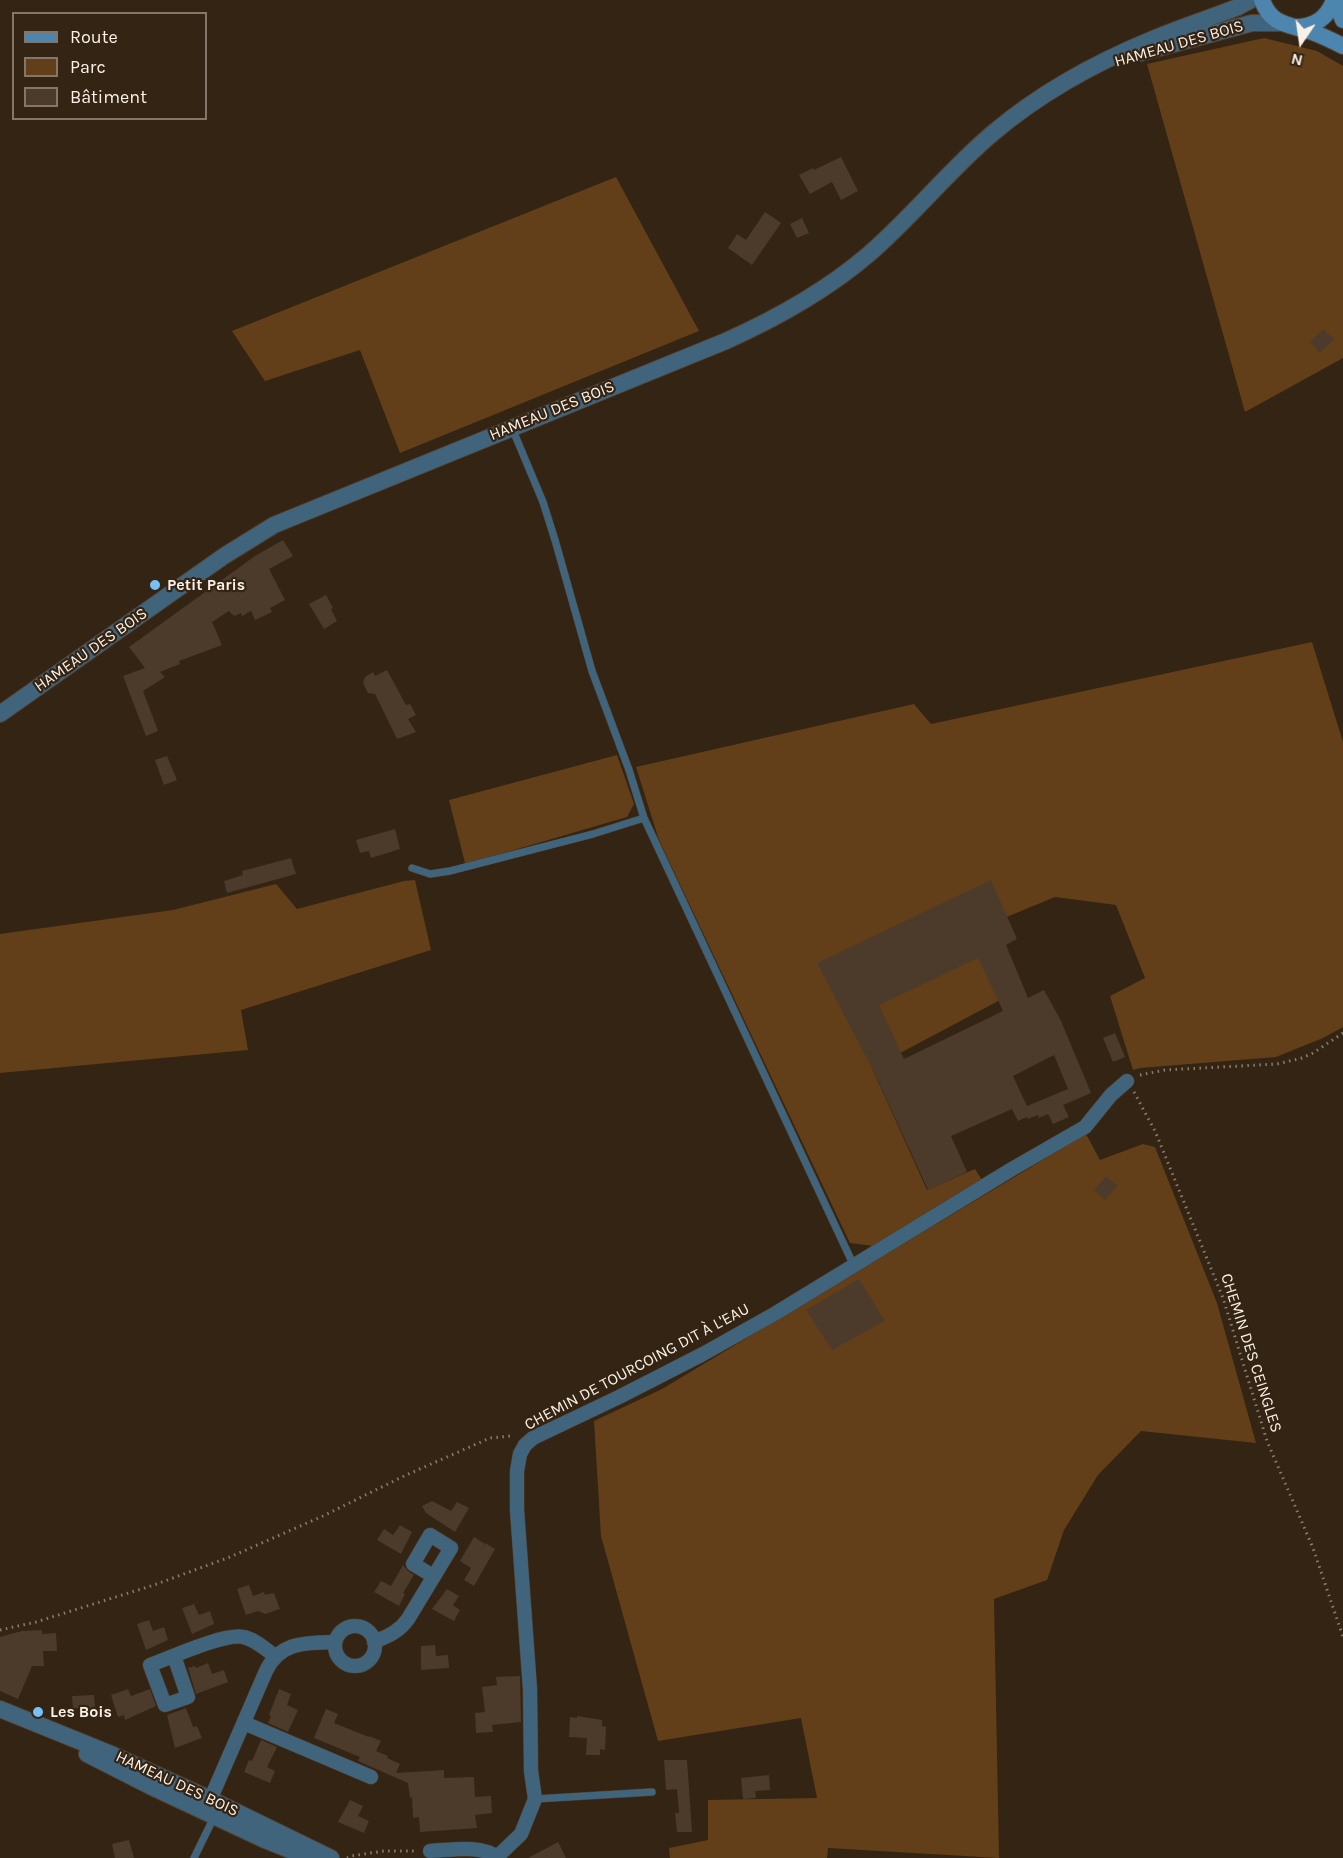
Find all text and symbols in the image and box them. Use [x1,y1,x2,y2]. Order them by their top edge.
legend [12,12,207,120]
north arrow [1271,12,1331,72]
street label: HAMEAU DES BOIS [1112,16,1246,72]
text: Route [70,26,118,48]
text: N [1289,49,1305,71]
text: Parc [70,56,106,78]
text: Bâtiment [70,86,147,108]
street label: HAMEAU DES BOIS [487,377,617,445]
place label: Petit Paris [167,575,245,595]
marker: Petit Paris [148,578,162,592]
street label: HAMEAU DES BOIS [31,604,151,696]
street label: CHEMIN DES CEINGLES [1216,1271,1286,1435]
street label: CHEMIN DE TOURCOING DIT À L'EAU [521,1299,753,1435]
place label: Les Bois [50,1702,112,1722]
marker: Les Bois [31,1705,45,1719]
street label: HAMEAU DES BOIS [113,1747,241,1821]

